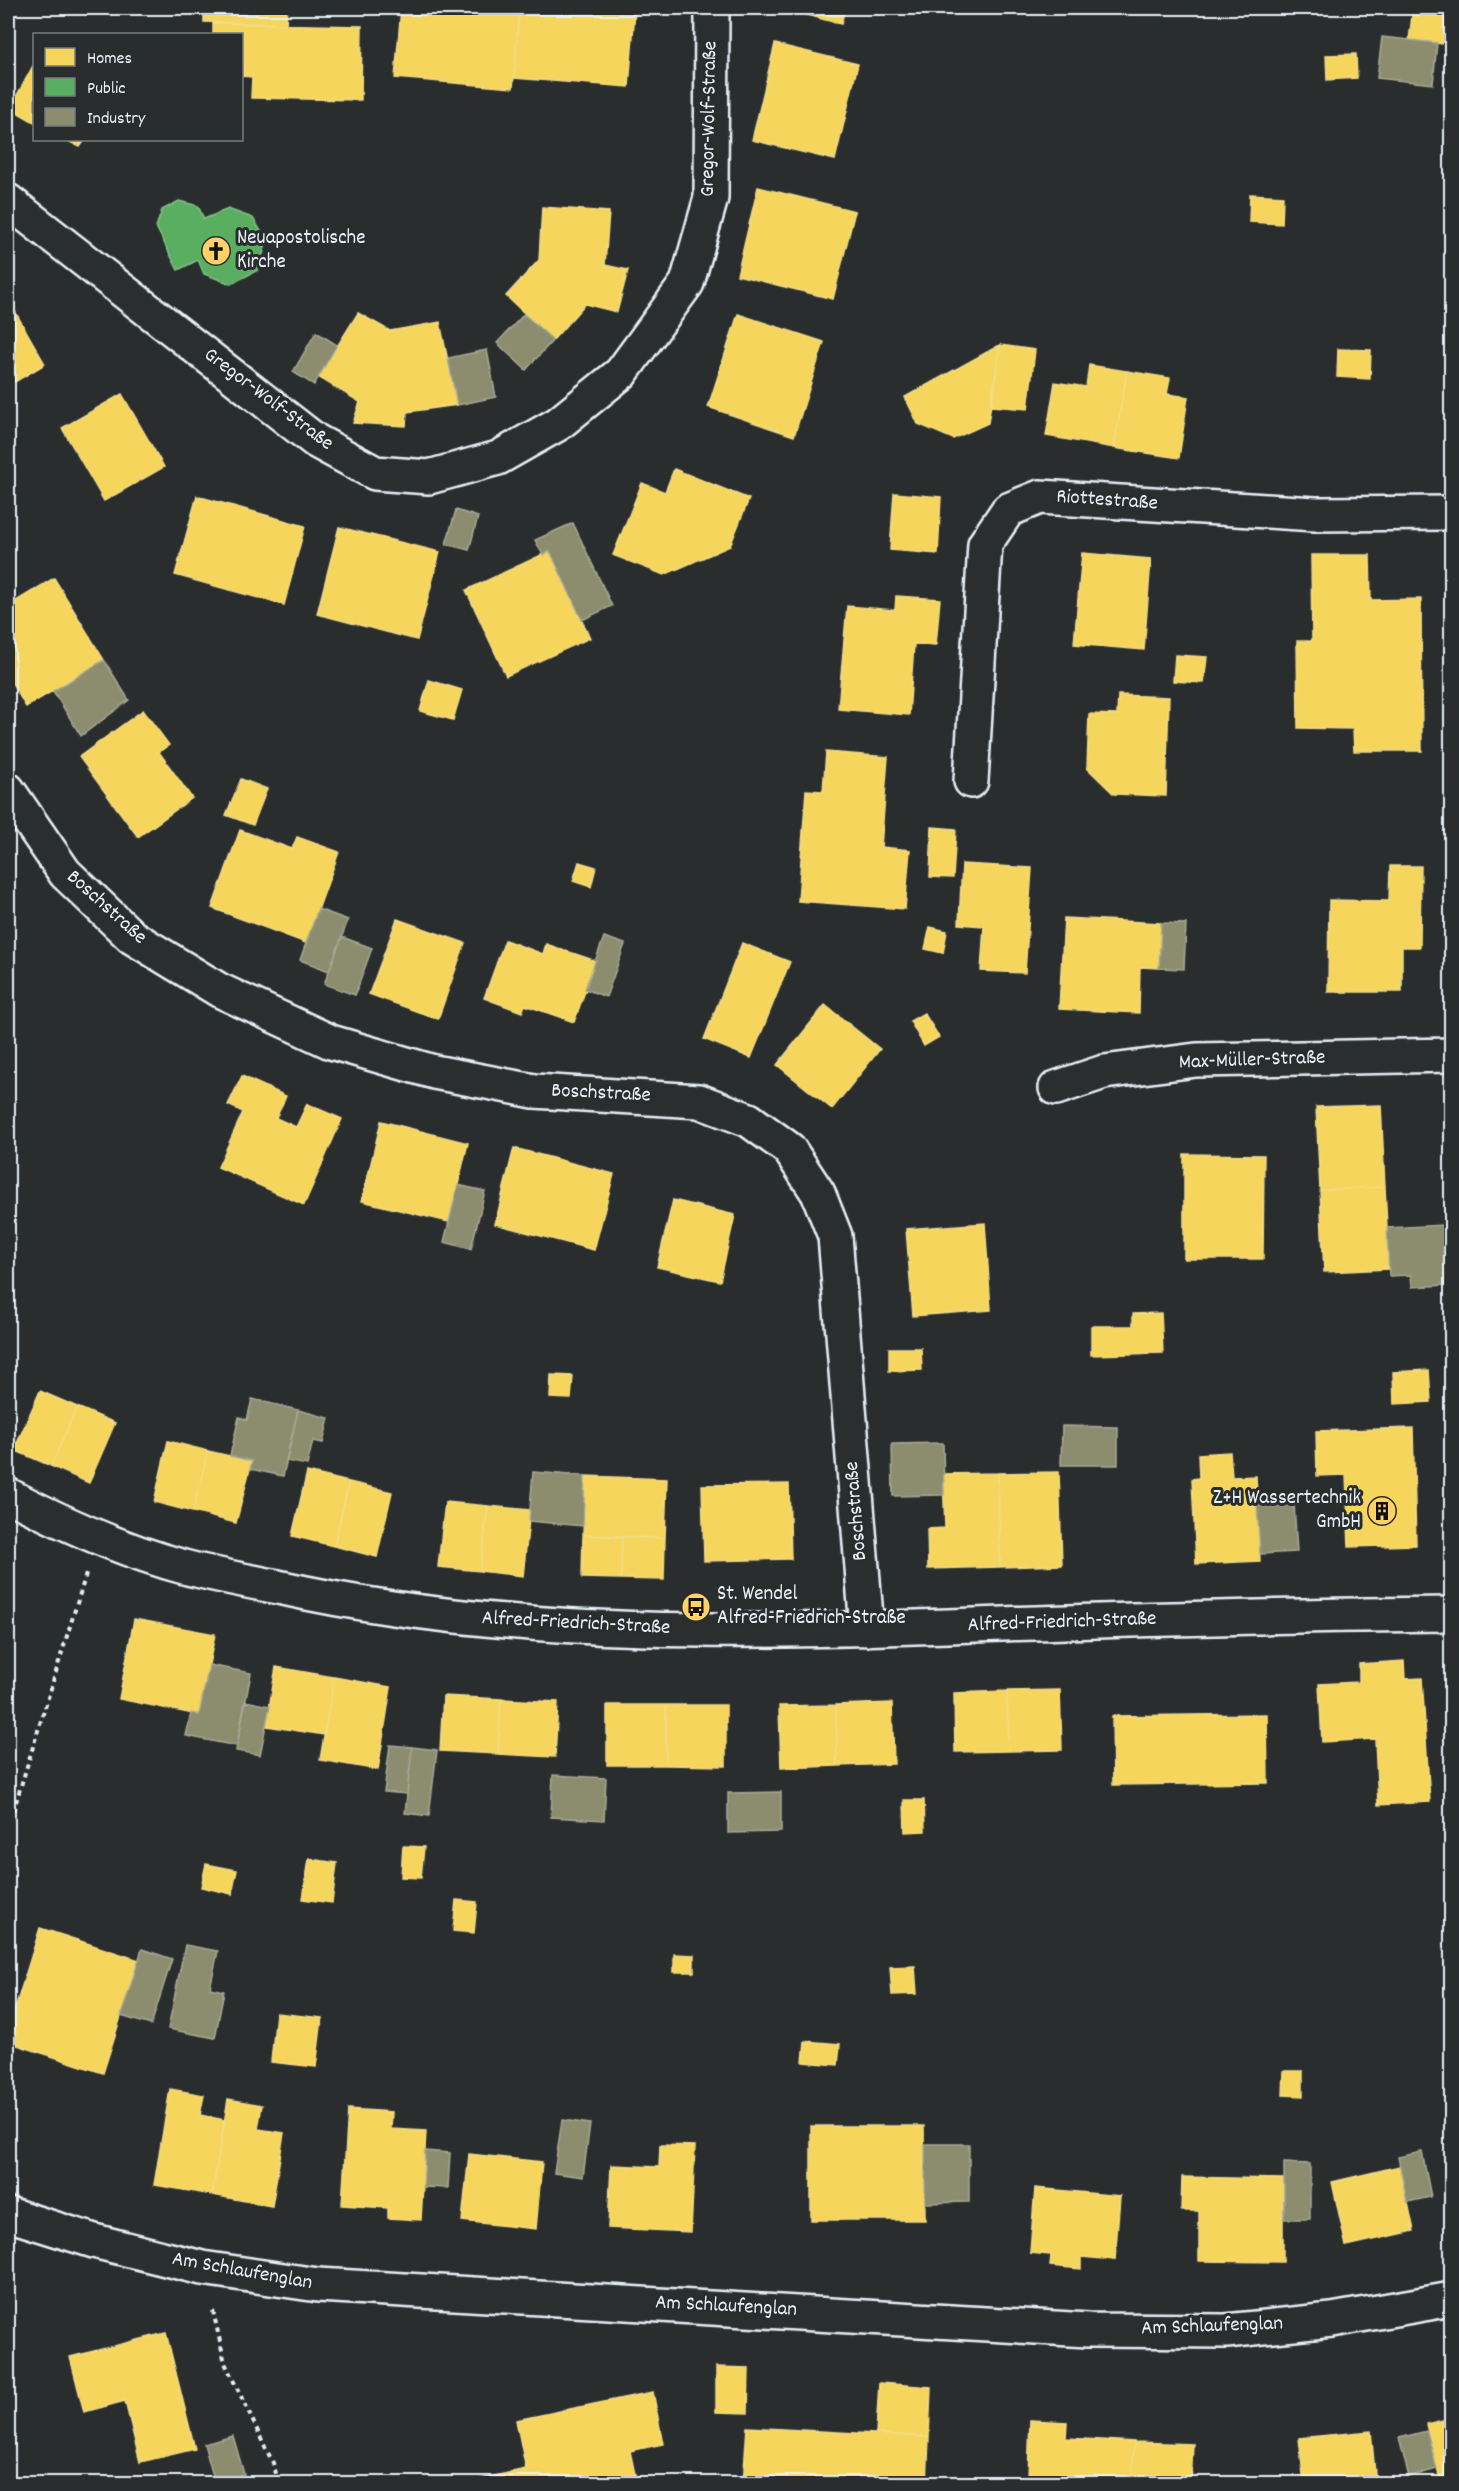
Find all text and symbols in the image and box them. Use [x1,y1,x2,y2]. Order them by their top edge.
legend [33,33,243,141]
street label: Gregor-Wolf-Straße [694,41,726,197]
text: Homes [87,47,132,72]
text: Public [87,77,126,102]
text: Industry [87,107,146,132]
place label: Neuapostolische Kirche [237,224,365,278]
church icon: Neuapostolische Kirche [200,235,232,267]
street label: Gregor-Wolf-Straße [197,341,339,459]
street label: Riottestraße [1055,482,1159,520]
street label: Boschstraße [59,864,153,952]
street label: Max-Müller-Straße [1178,1043,1326,1079]
street label: Boschstraße [550,1076,652,1112]
street label: Boschstraße [838,1460,876,1562]
place label: Z+H Wassertechnik GmbH [1213,1484,1361,1538]
building icon: Z+H Wassertechnik GmbH [1366,1495,1398,1527]
place label: St. Wendel Alfred-Friedrich-Straße [717,1580,906,1634]
bus stop icon: St. Wendel Alfred-Friedrich-Straße [680,1591,712,1623]
street label: Alfred-Friedrich-Straße [481,1604,671,1644]
street label: Alfred-Friedrich-Straße [967,1605,1157,1641]
street label: Am Schlaufenglan [169,2245,315,2299]
street label: Am Schlaufenglan [654,2288,798,2326]
street label: Am Schlaufenglan [1141,2310,1283,2344]

